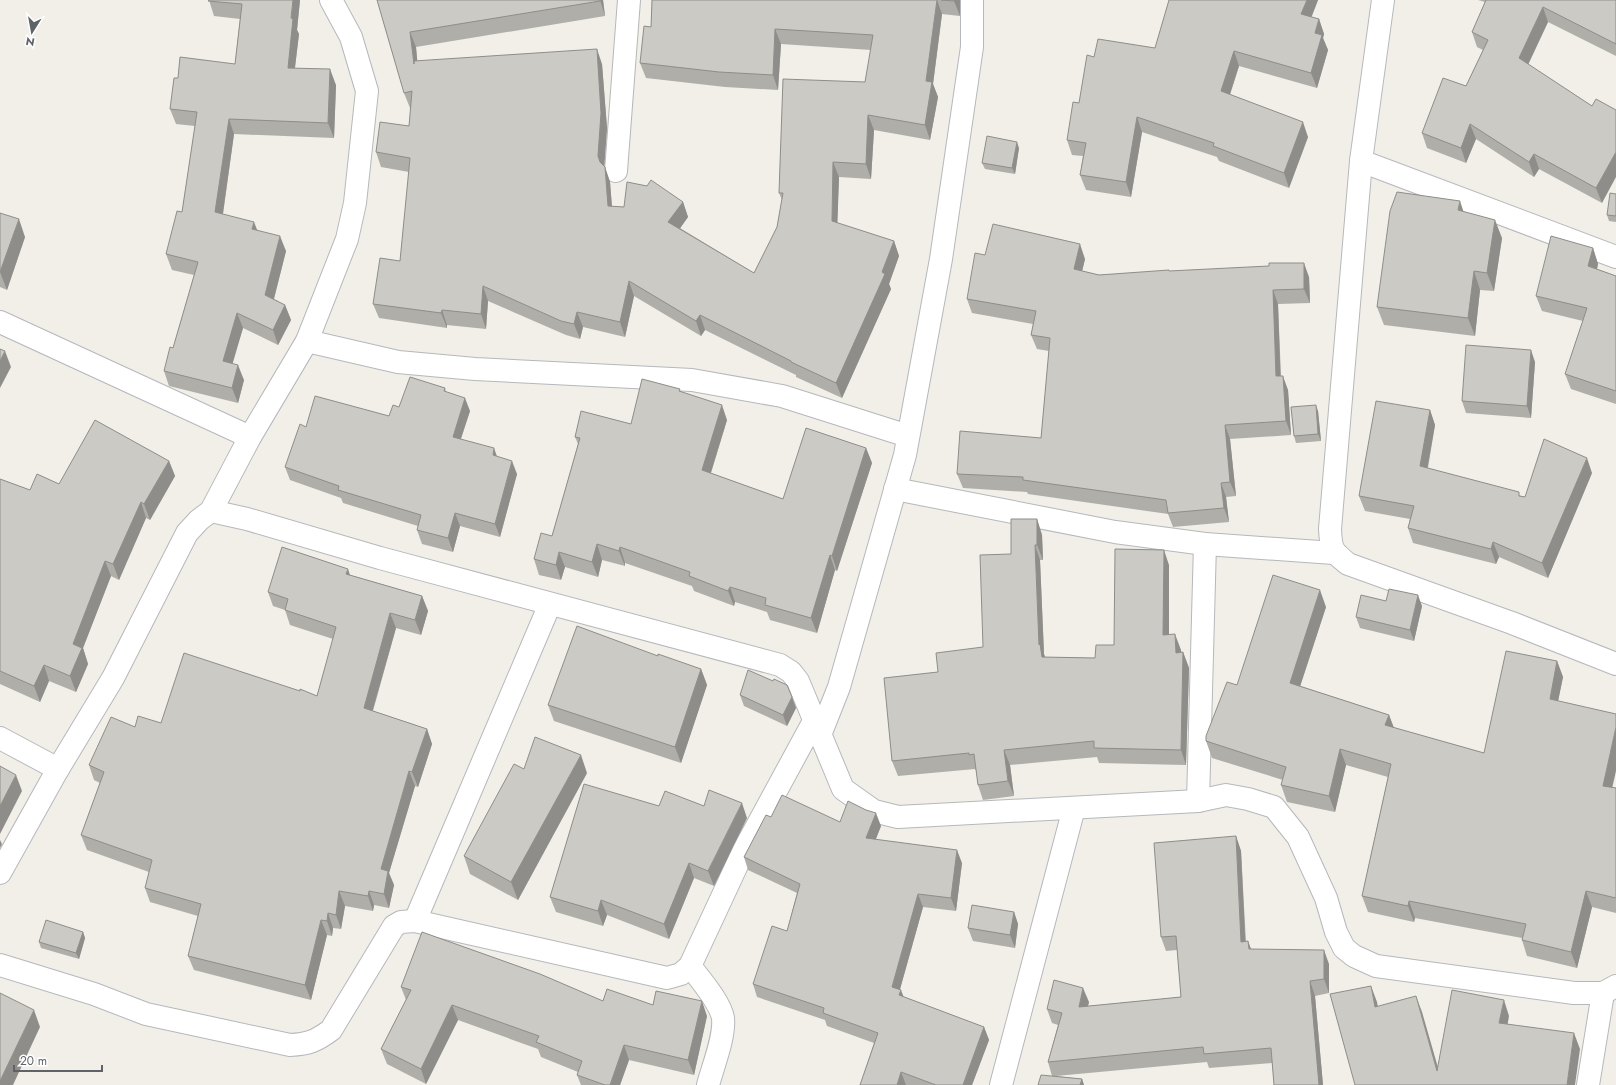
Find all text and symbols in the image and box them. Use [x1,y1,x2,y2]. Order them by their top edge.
north arrow [12,12,52,52]
text: N [24,33,36,51]
scale bar [14,1047,102,1073]
text: 20 m [20,1052,47,1070]

